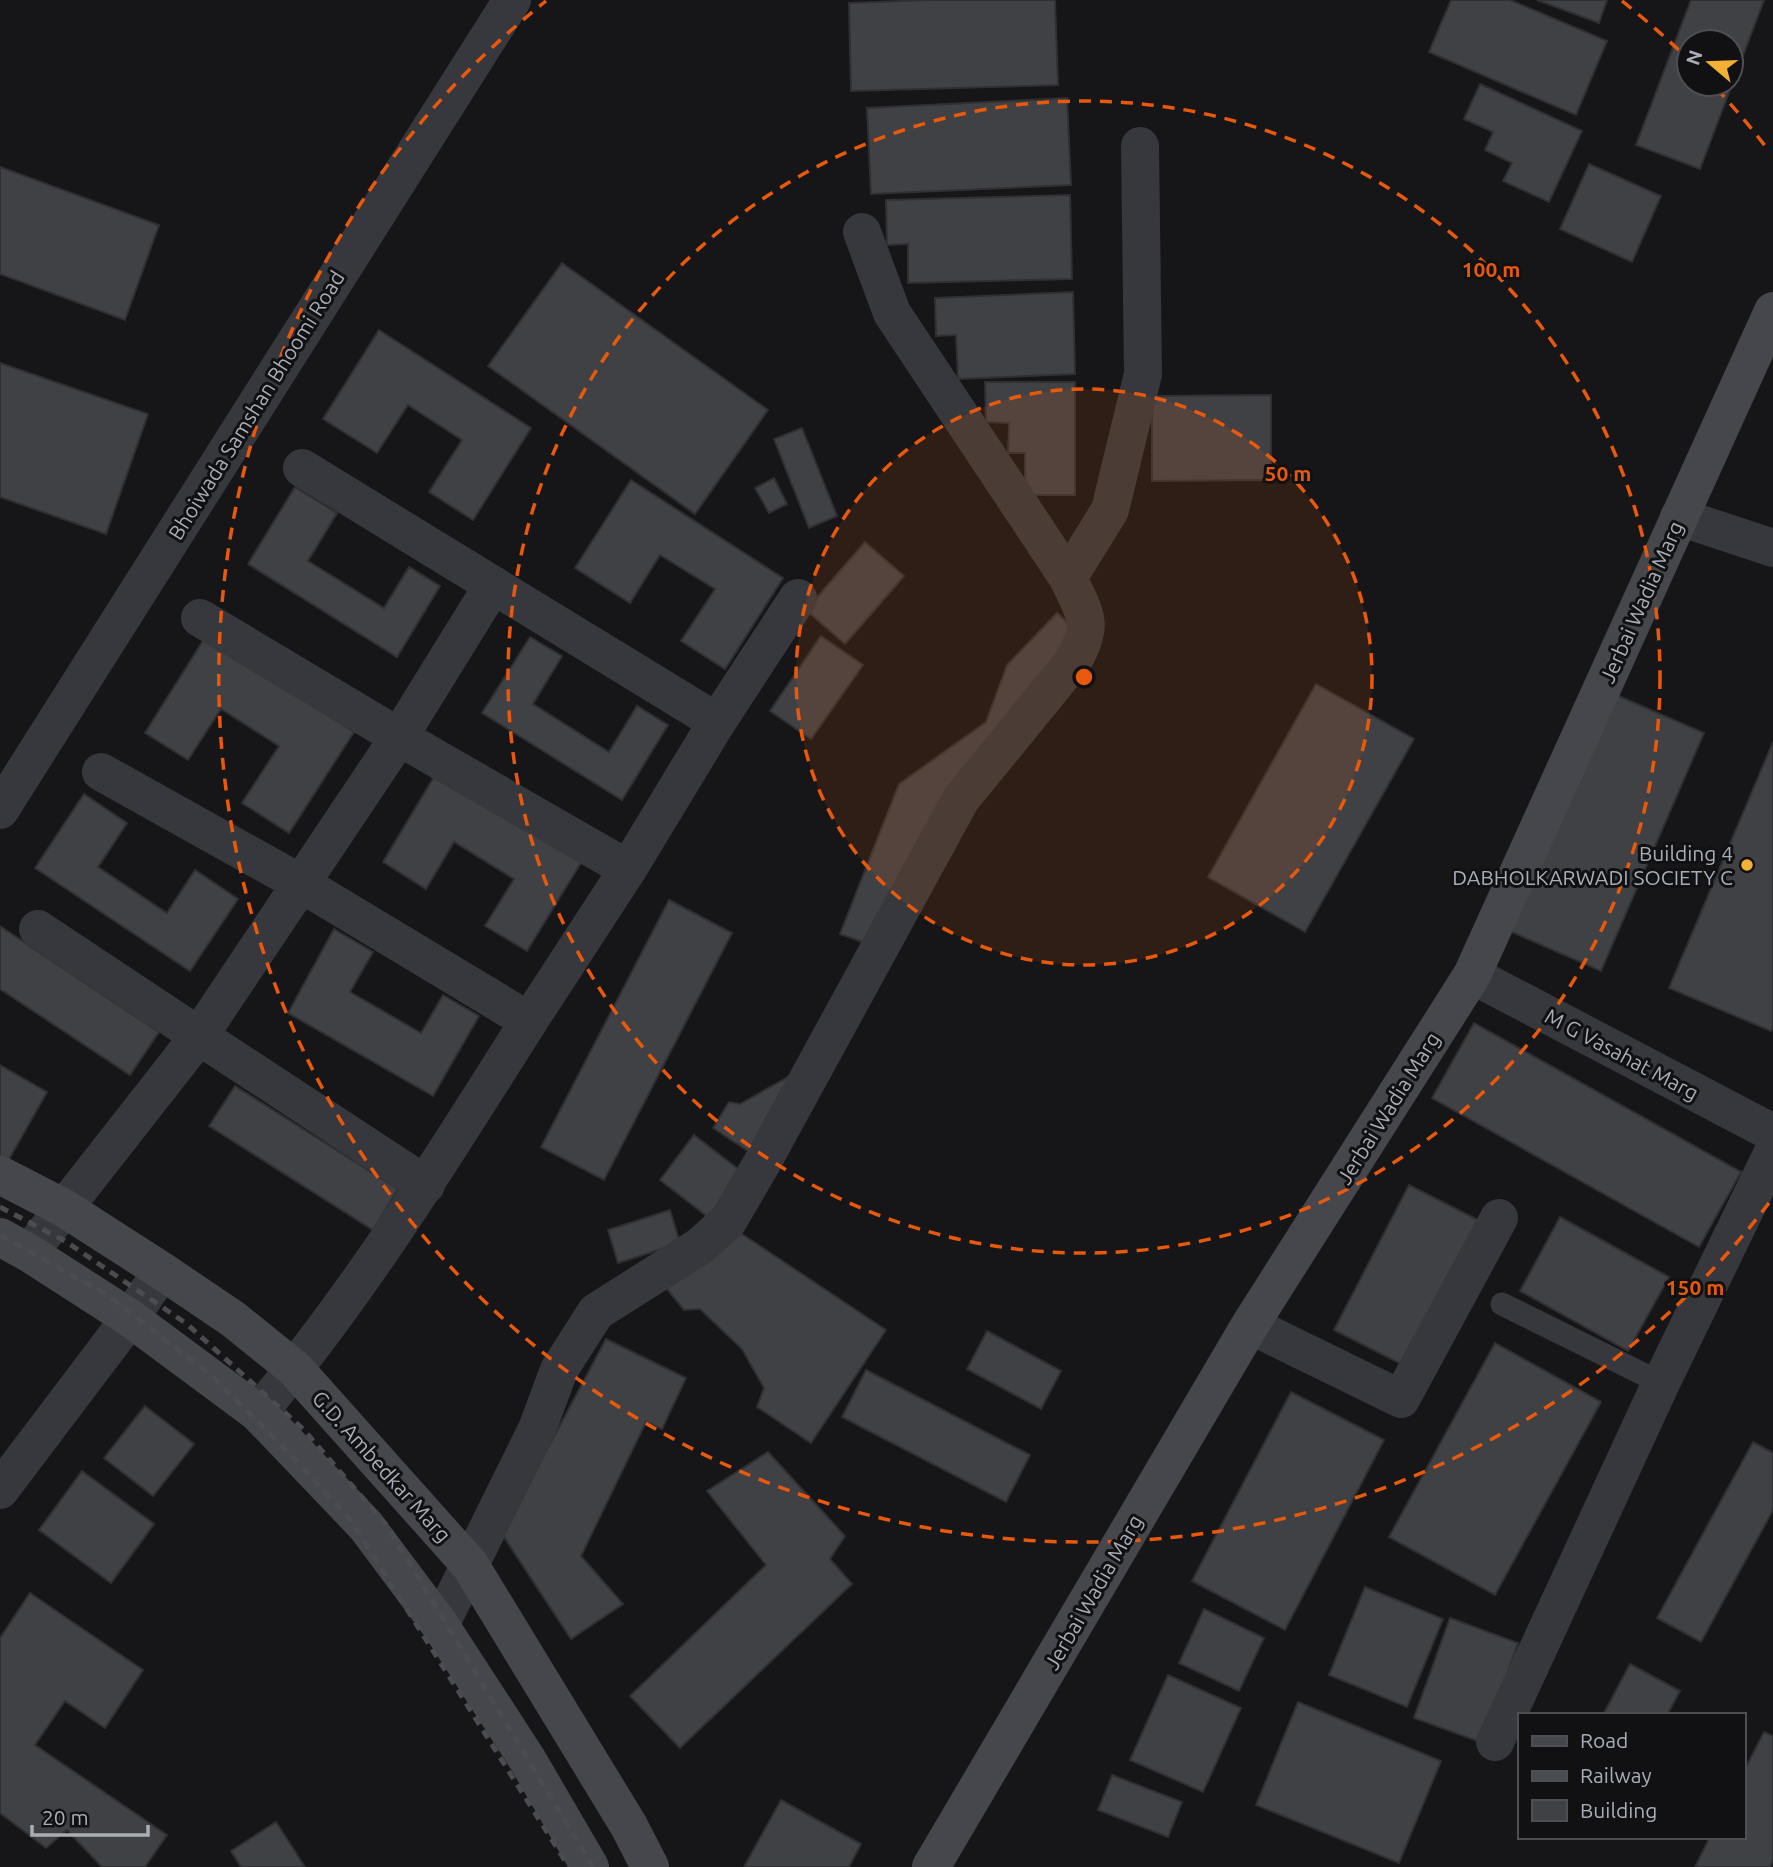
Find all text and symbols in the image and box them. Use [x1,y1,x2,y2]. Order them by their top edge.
north arrow [1675,28,1745,98]
text: N [1681,47,1707,68]
text: 100 m [1462,257,1520,281]
street label: Bhoiwada Samshan Bhoomi Road [163,266,349,544]
text: 50 m [1265,461,1311,485]
street label: Jerbai Wadia Marg [1595,517,1687,687]
centre of rings [1072,665,1096,689]
place label: Building 4 DABHOLKARWADI SOCIETY C [1452,841,1733,889]
marker: Building 4 DABHOLKARWADI SOCIETY C [1739,857,1755,873]
street label: M G Vasahat Marg [1541,1003,1703,1105]
street label: Jerbai Wadia Marg [1332,1028,1444,1188]
text: 150 m [1666,1275,1724,1299]
street label: G.D. Ambedkar Marg [308,1386,456,1546]
street label: Jerbai Wadia Marg [1039,1510,1147,1674]
legend [1518,1713,1745,1839]
text: Road [1580,1728,1628,1752]
text: Railway [1580,1763,1652,1787]
scale bar [32,1794,147,1838]
text: Building [1580,1798,1657,1822]
text: 20 m [42,1805,89,1829]

